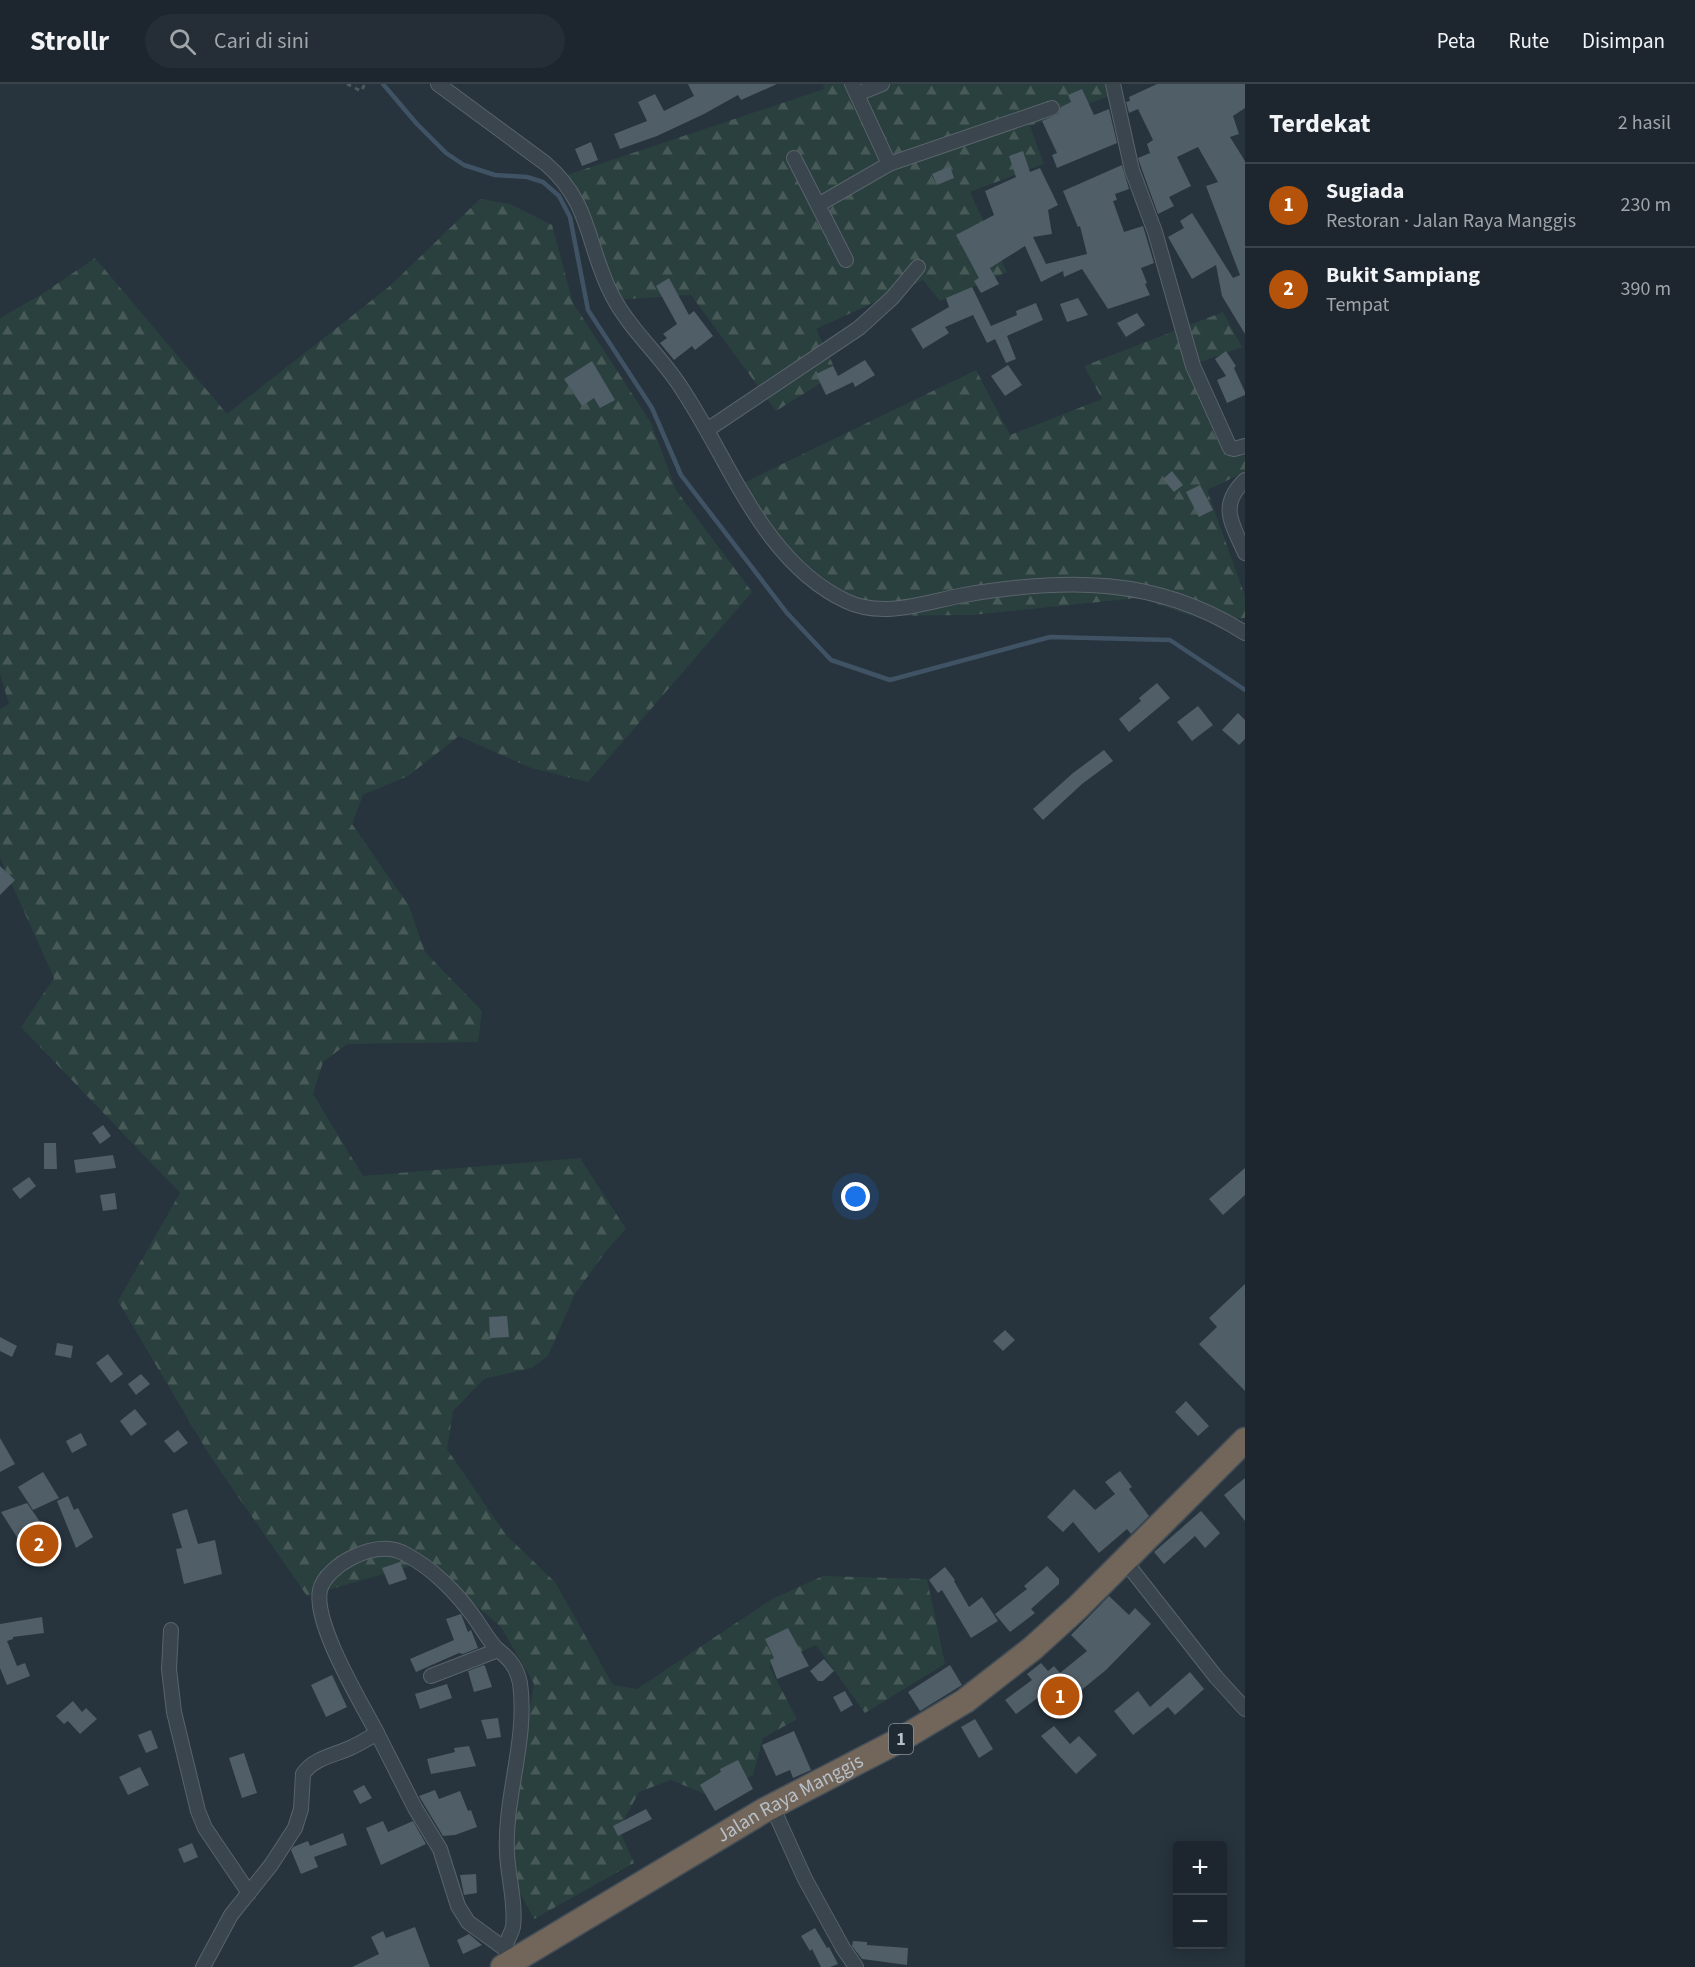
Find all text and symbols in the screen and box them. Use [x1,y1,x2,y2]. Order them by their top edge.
search box [145,14,565,68]
text: Strollr [30,21,109,61]
icon: search [166,25,199,58]
text: Cari di sini [214,25,309,57]
text: Peta [1437,26,1475,56]
text: Rute [1508,26,1549,56]
text: Disimpan [1582,26,1665,56]
text: Terdekat [1269,105,1371,142]
text: 2 hasil [1618,109,1671,137]
text: Sugiada [1326,175,1404,207]
text: 1 [1283,191,1294,219]
text: 230 m [1621,191,1671,219]
text: Restoran · Jalan Raya Manggis [1326,207,1576,235]
text: Bukit Sampiang [1326,259,1480,291]
text: 2 [1283,275,1294,303]
text: 390 m [1621,275,1671,303]
text: Tempat [1326,291,1389,319]
your location [841,1182,870,1211]
pin: 2 [20,1522,58,1566]
pin: 1 [1040,1674,1080,1718]
road number: 1 [889,1724,913,1754]
street label: Jalan Raya Manggis [711,1747,868,1850]
map controls [1173,1841,1227,1949]
button: + [1173,1841,1227,1895]
button: − [1173,1895,1227,1949]

